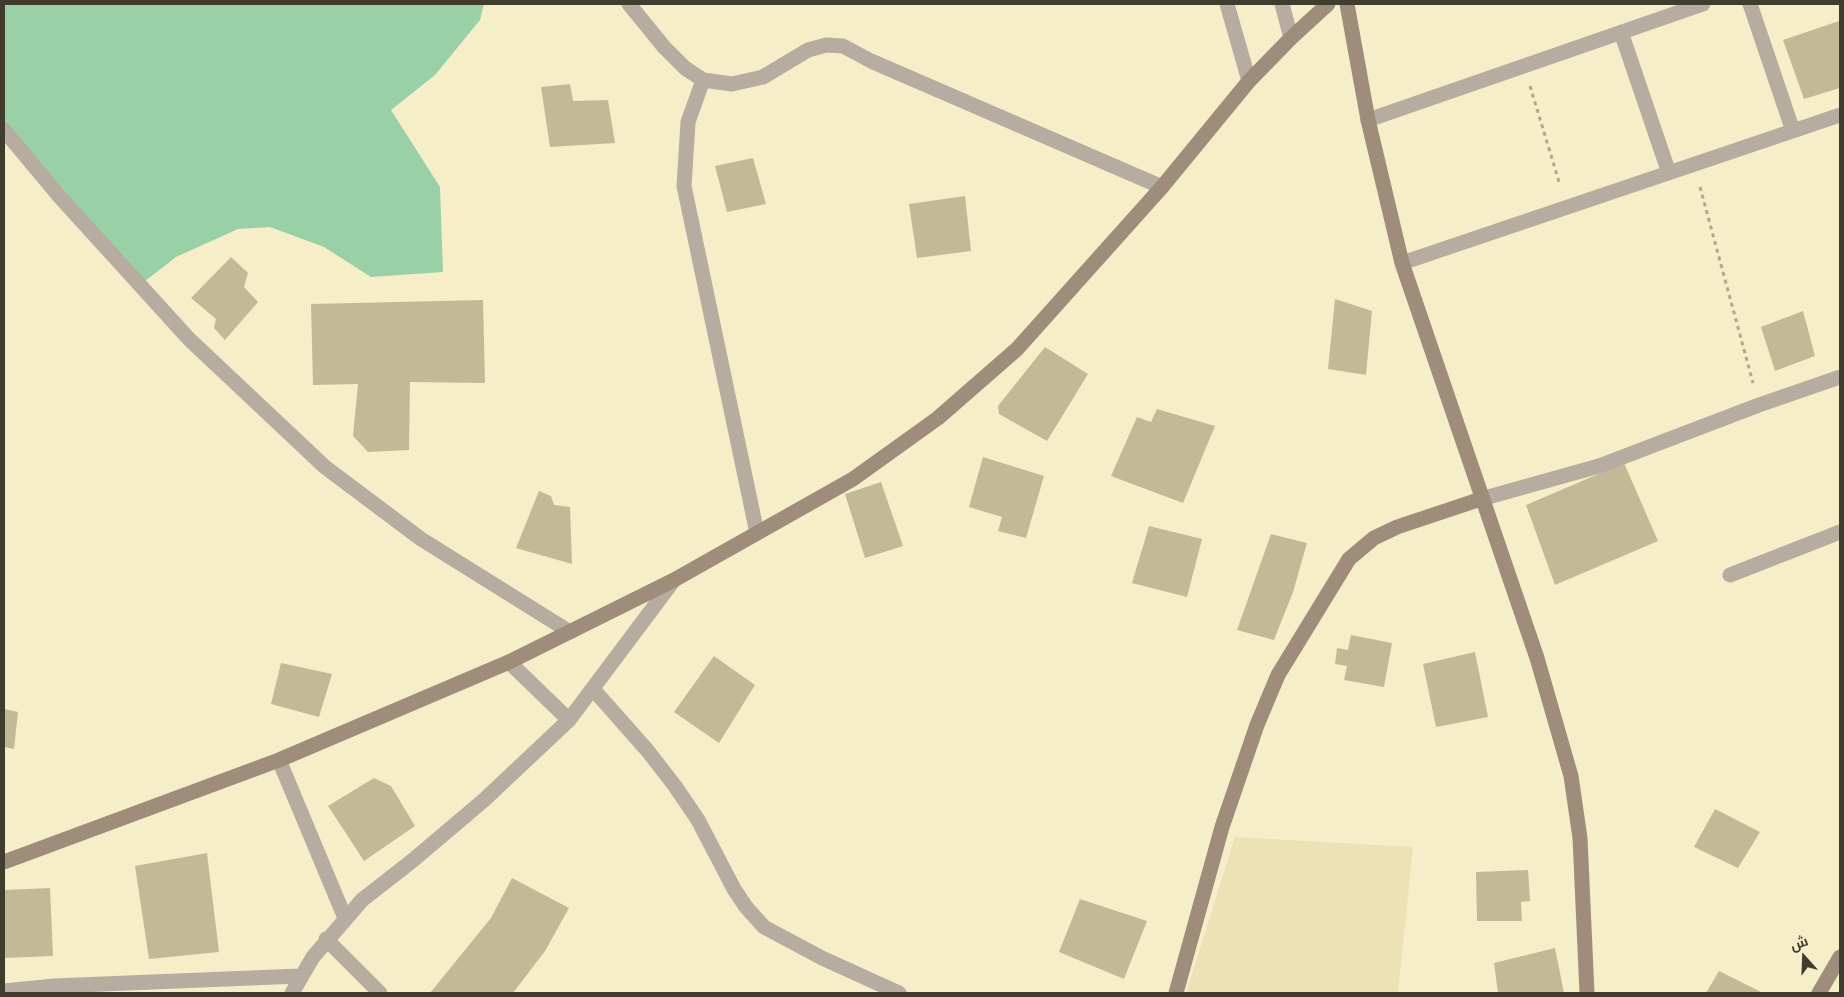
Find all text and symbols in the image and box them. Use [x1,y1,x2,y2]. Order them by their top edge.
text: ش [1787,930,1811,955]
north arrow [1779,932,1829,982]

